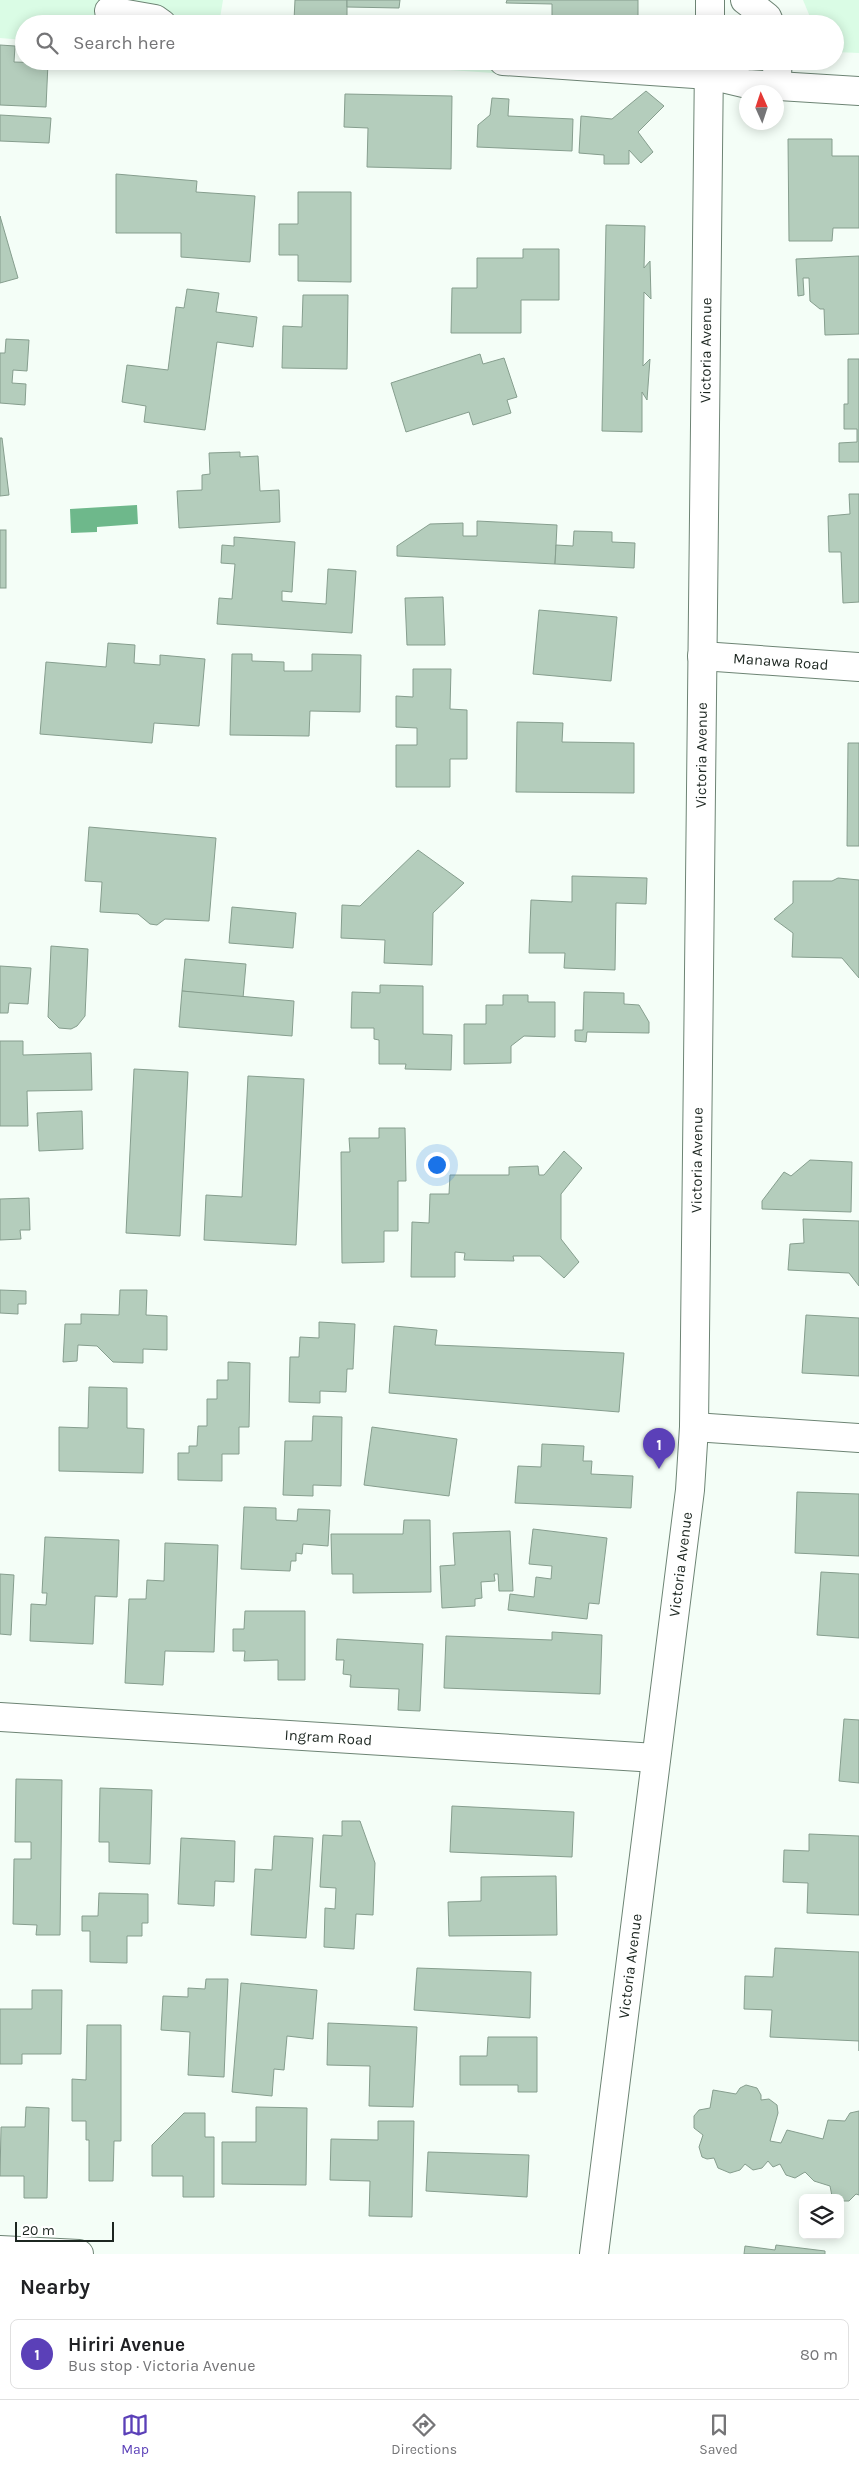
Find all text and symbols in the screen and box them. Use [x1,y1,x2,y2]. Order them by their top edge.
search box [15,15,844,70]
icon: search [33,29,61,57]
text: Search here [73,32,175,54]
north arrow [739,85,784,130]
street label: Victoria Avenue [696,297,715,403]
street label: Manawa Road [733,649,829,674]
street label: Victoria Avenue [692,702,711,808]
street label: Victoria Avenue [687,1107,707,1213]
your location [424,1152,450,1178]
pin: 1 [643,1428,675,1469]
street label: Victoria Avenue [665,1511,696,1618]
street label: Ingram Road [284,1726,373,1749]
street label: Victoria Avenue [615,1913,646,2020]
map controls [799,2194,844,2239]
button: layers [799,2194,844,2239]
scale bar [15,2219,114,2242]
text: 20 m [22,2222,55,2239]
text: Nearby [20,2275,90,2299]
text: Hiriri Avenue [68,2334,185,2356]
text: 1 [34,2345,40,2364]
text: 80 m [800,2345,838,2364]
text: Bus stop · Victoria Avenue [68,2356,255,2375]
tab: Map [121,2411,149,2458]
tab: Directions [391,2411,457,2458]
tab: Saved [699,2411,738,2458]

